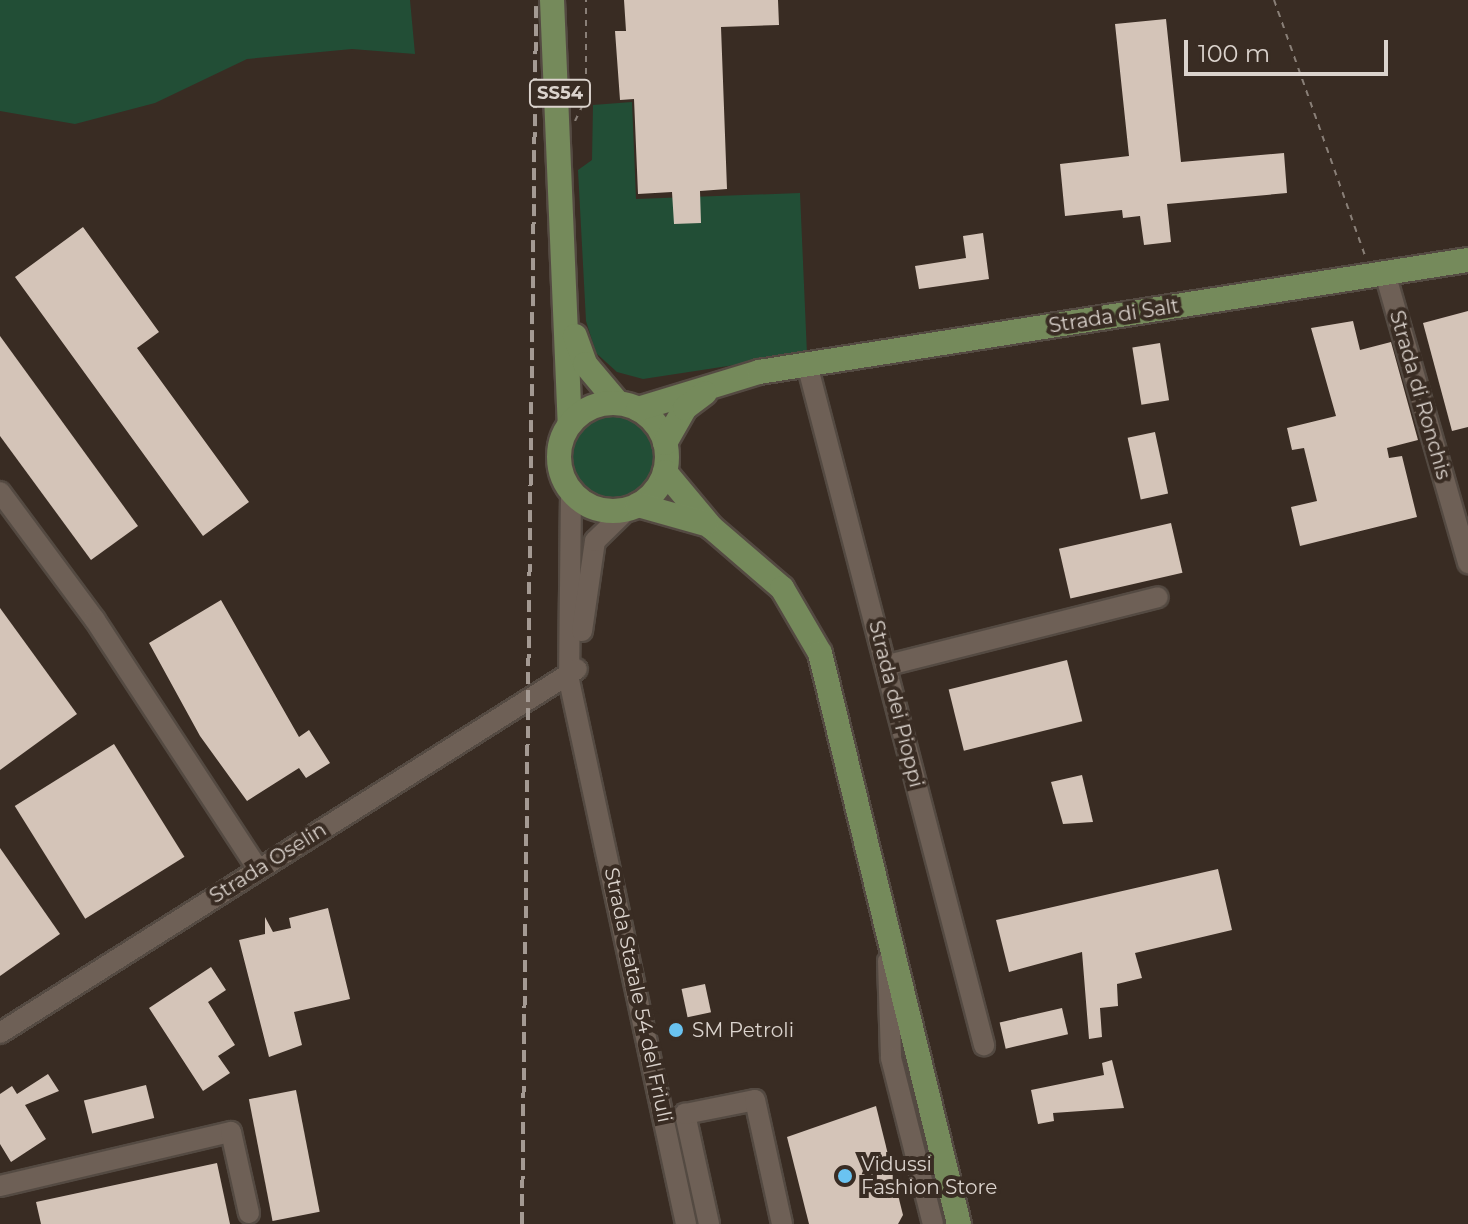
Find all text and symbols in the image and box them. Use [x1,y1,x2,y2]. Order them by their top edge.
scale bar [1188,24,1392,74]
text: 100 m [1198,39,1270,68]
road number: SS54 [528,79,592,107]
street label: Strada di Salt [1047,294,1181,338]
street label: Strada di Ronchis [1384,308,1456,482]
street label: Strada dei Pioppi [864,618,928,790]
street label: Strada Oselin [205,818,331,908]
street label: Strada Statale 54 del Friuli [599,865,677,1125]
place label: SM Petroli [692,1018,794,1042]
marker: SM Petroli [667,1021,685,1039]
place label: Vidussi Fashion Store [861,1152,997,1199]
marker: Vidussi Fashion Store [836,1167,854,1185]

